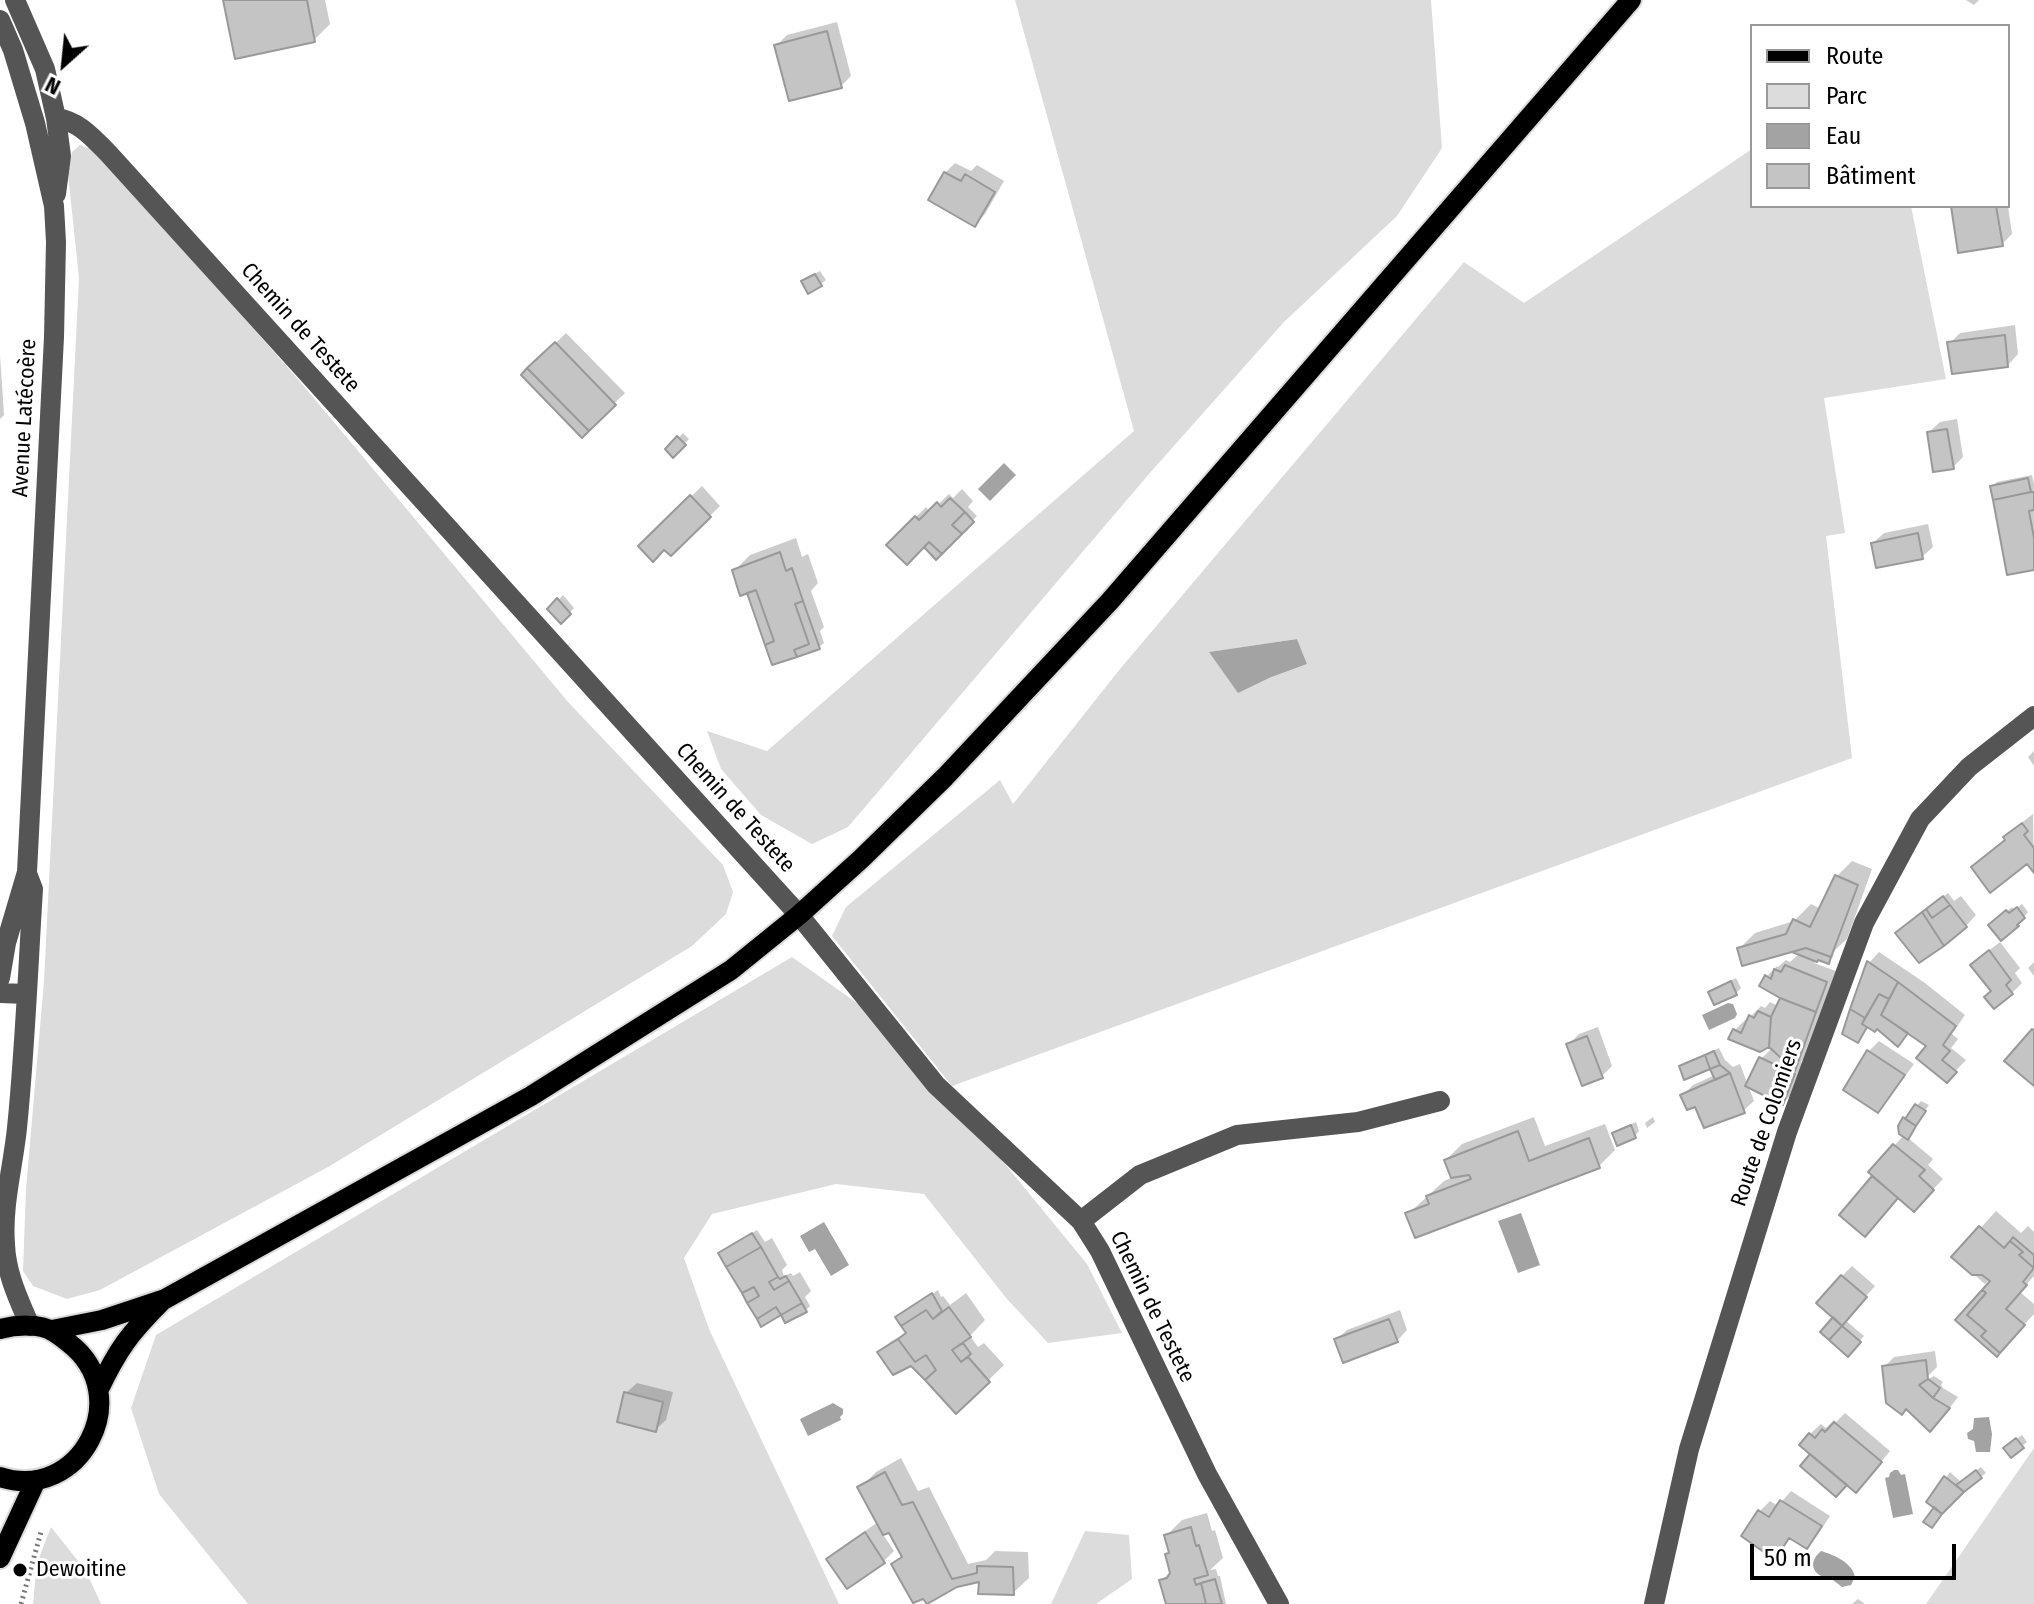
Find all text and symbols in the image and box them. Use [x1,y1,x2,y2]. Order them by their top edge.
north arrow [24,24,104,104]
legend [1750,24,2010,208]
text: Route [1826,42,1883,70]
text: N [41,71,65,101]
text: Parc [1826,82,1867,110]
text: Eau [1826,122,1861,150]
text: Bâtiment [1826,162,1916,190]
street label: Chemin de Testete [235,258,365,398]
street label: Avenue Latécoère [8,338,42,498]
street label: Chemin de Testete [670,738,800,878]
street label: Route de Colomiers [1726,1036,1808,1210]
street label: Chemin de Testete [1104,1227,1200,1387]
scale bar [1754,1528,1960,1578]
text: 50 m [1764,1544,1812,1572]
place label: Dewoitine [36,1557,126,1583]
marker: Dewoitine [11,1561,29,1579]

